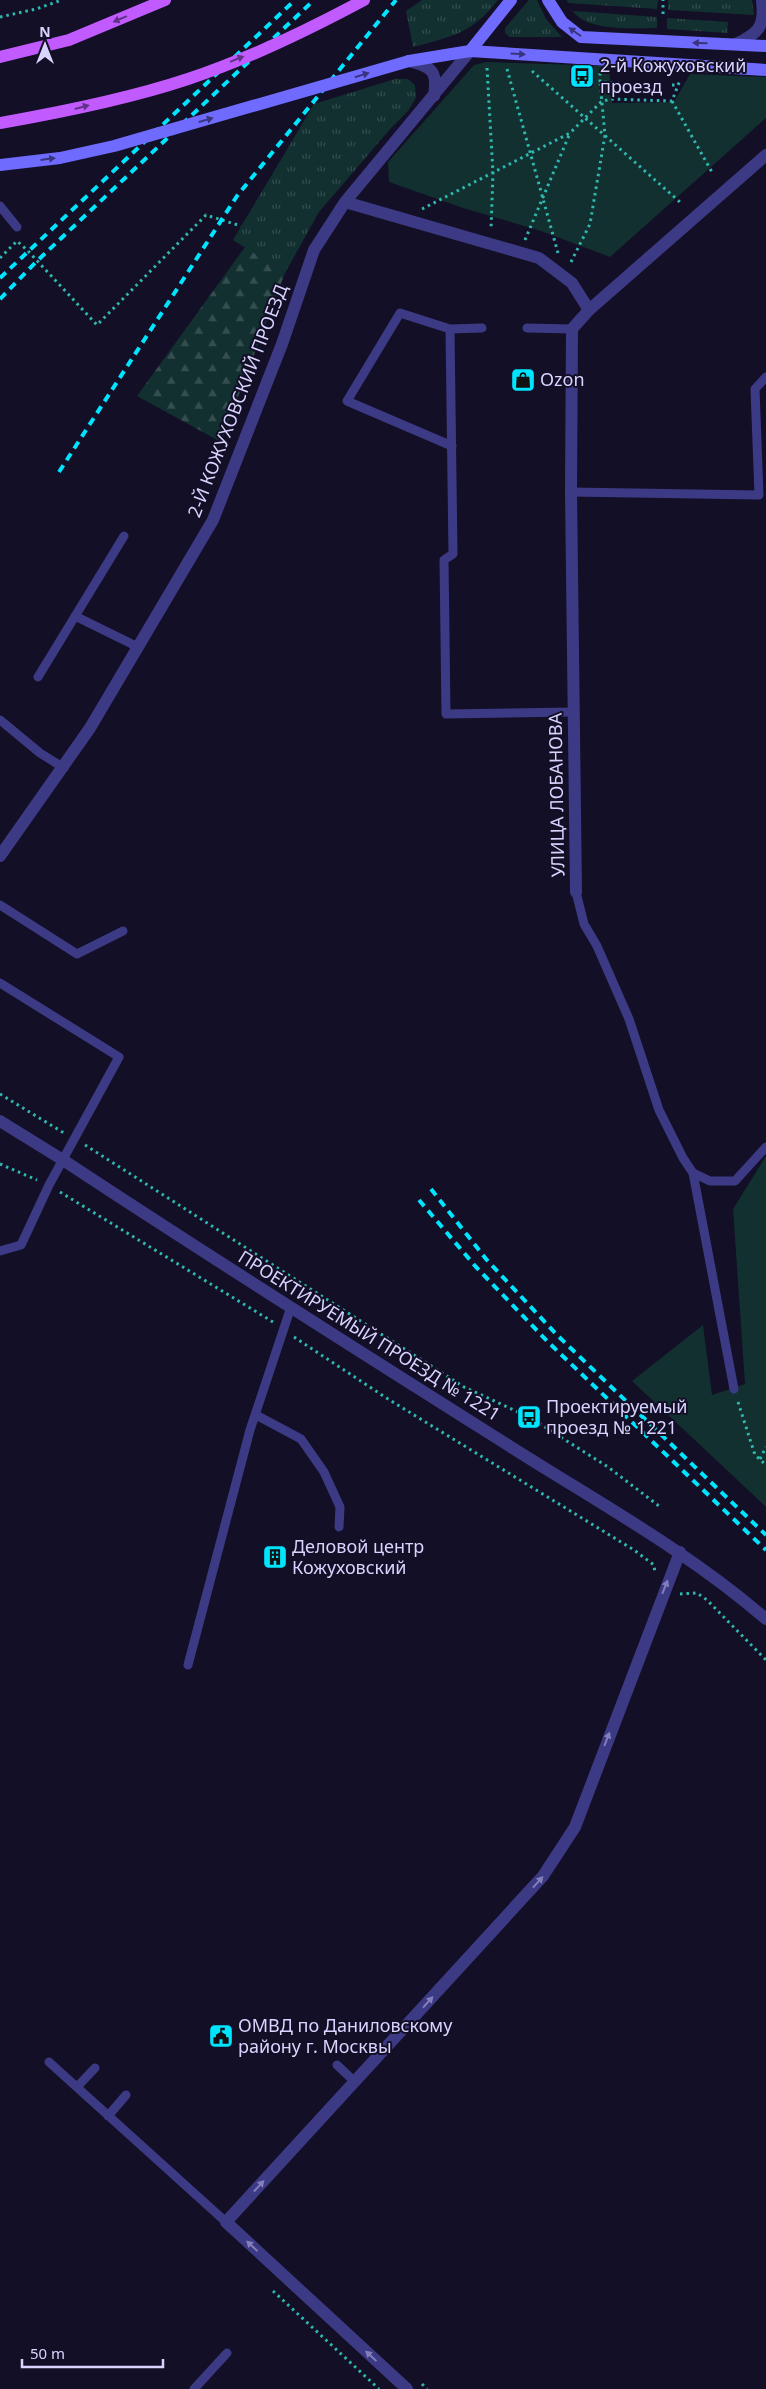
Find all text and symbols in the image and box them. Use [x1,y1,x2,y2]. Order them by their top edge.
one-way arrow [113,15,127,23]
north arrow [20,20,70,70]
text: N [39,22,51,41]
one-way arrow [568,27,582,37]
one-way arrow [692,39,708,47]
one-way arrow [511,51,527,59]
place label: 2-й Кожуховский проезд [600,53,746,98]
one-way arrow [230,55,244,63]
bus stop icon: 2-й Кожуховский проезд [569,63,595,89]
one-way arrow [355,71,370,79]
one-way arrow [75,103,90,111]
one-way arrow [199,116,214,124]
one-way arrow [41,155,57,163]
street label: 2-Й КОЖУХОВСКИЙ ПРОЕЗД [182,281,293,521]
shop icon: Ozon [510,367,536,393]
place label: Ozon [540,367,585,391]
street label: УЛИЦА ЛОБАНОВА [543,712,569,877]
street label: ПРОЕКТИРУЕМЫЙ ПРОЕЗД № 1221 [234,1244,505,1426]
place label: Проектируемый проезд № 1221 [546,1394,687,1439]
bus stop icon: Проектируемый проезд № 1221 [516,1404,542,1430]
place label: Деловой центр Кожуховский [292,1534,424,1579]
building icon: Деловой центр Кожуховский [262,1544,288,1570]
one-way arrow [661,1579,669,1594]
one-way arrow [603,1731,611,1746]
one-way arrow [532,1876,544,1888]
one-way arrow [422,1996,434,2008]
place label: ОМВД по Даниловскому району г. Москвы [238,2013,453,2058]
public building icon: ОМВД по Даниловскому району г. Москвы [208,2023,234,2049]
one-way arrow [253,2180,265,2192]
one-way arrow [246,2240,258,2251]
scale bar [22,2336,164,2368]
text: 50 m [30,2343,65,2363]
one-way arrow [366,2350,378,2362]

